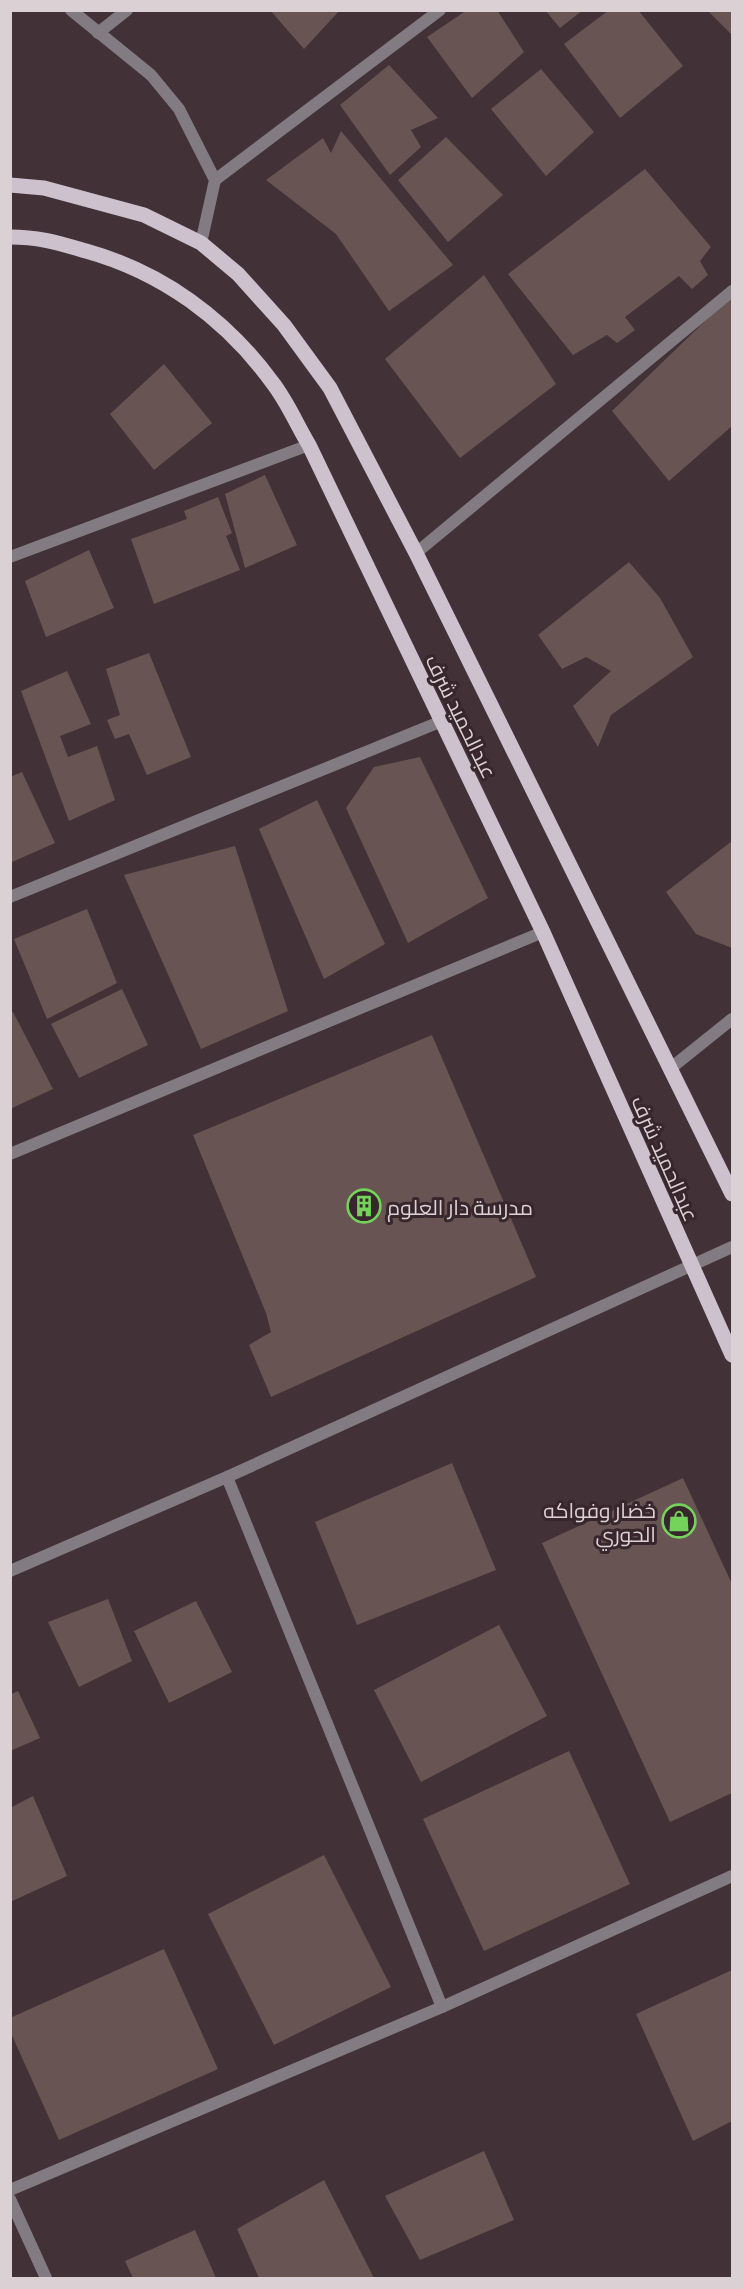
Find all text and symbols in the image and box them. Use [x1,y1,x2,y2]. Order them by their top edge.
street label: عبدالحميد شرف [420,650,503,782]
street label: عبدالحميد شرف [626,1091,705,1225]
building icon: مدرسة دار العلوم [346,1188,382,1224]
place label: مدرسة دار العلوم [387,1194,533,1222]
place label: خضار وفواكه الحوري [543,1497,656,1551]
shop icon: خضار وفواكه الحوري [661,1503,697,1539]

